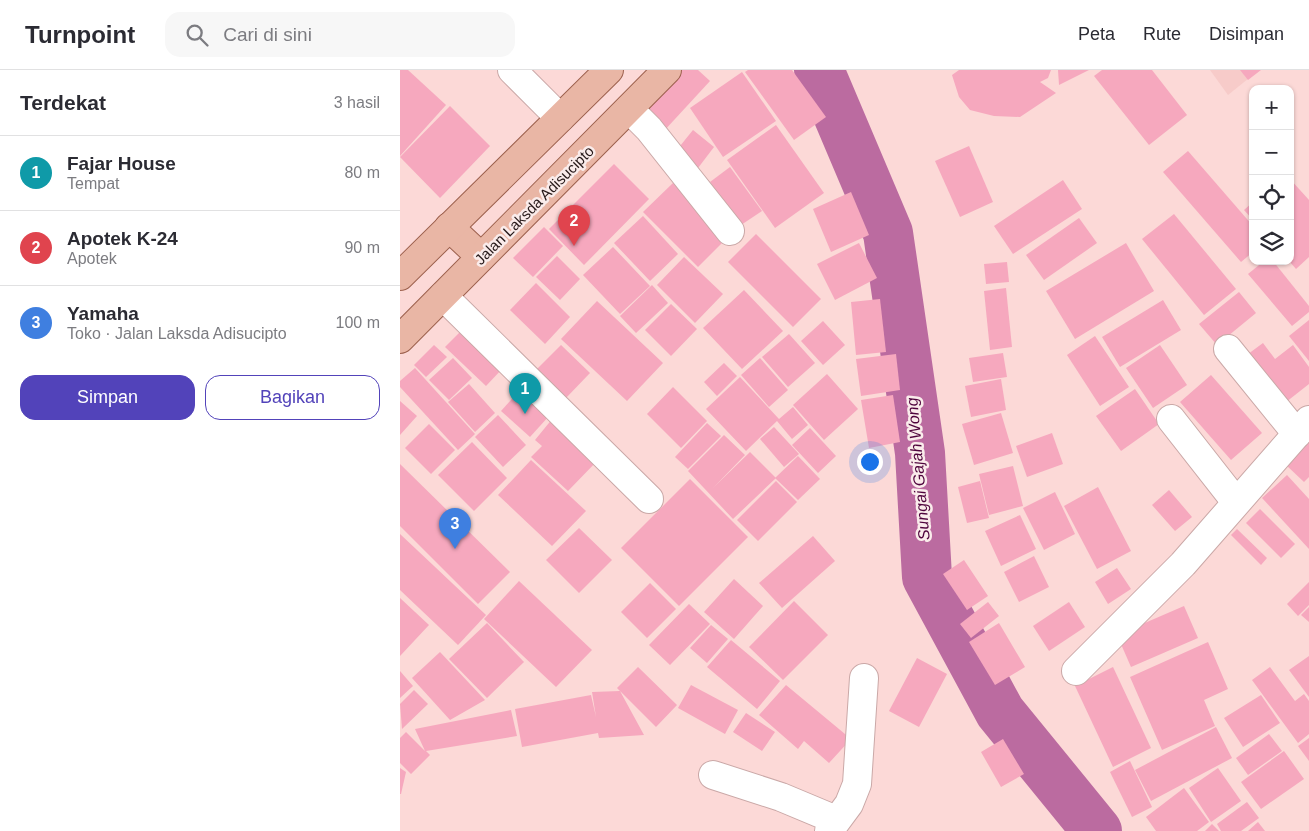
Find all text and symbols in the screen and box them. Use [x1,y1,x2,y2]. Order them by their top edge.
search box [165,12,515,57]
text: Turnpoint [25,21,135,48]
icon: search [183,21,211,49]
text: Cari di sini [223,24,312,45]
text: Peta [1078,24,1115,44]
text: Rute [1143,24,1181,44]
text: Disimpan [1209,24,1284,44]
map controls [1249,85,1294,265]
button: + [1249,85,1294,130]
text: Terdekat [20,91,106,114]
text: 3 hasil [334,94,380,111]
button: − [1249,130,1294,175]
street label: Jalan Laksda Adisucipto [471,142,597,268]
text: Fajar House [67,153,176,174]
text: 1 [32,164,40,181]
text: 80 m [344,164,380,181]
text: Tempat [67,175,119,192]
button: locate [1249,175,1294,220]
pin: 2 [558,205,590,246]
button: layers [1249,220,1294,265]
text: Apotek K-24 [67,228,178,249]
text: 2 [32,239,40,256]
text: 90 m [344,239,380,256]
text: Apotek [67,250,117,267]
text: Yamaha [67,303,139,324]
text: 3 [32,314,40,331]
text: 100 m [336,314,380,331]
text: Toko · Jalan Laksda Adisucipto [67,325,287,342]
pin: 1 [509,373,541,414]
button: Simpan [20,375,195,420]
button: Bagikan [205,375,380,420]
water label: Sungai Gajah Wong [903,397,933,541]
your location [857,449,883,475]
pin: 3 [439,508,471,549]

